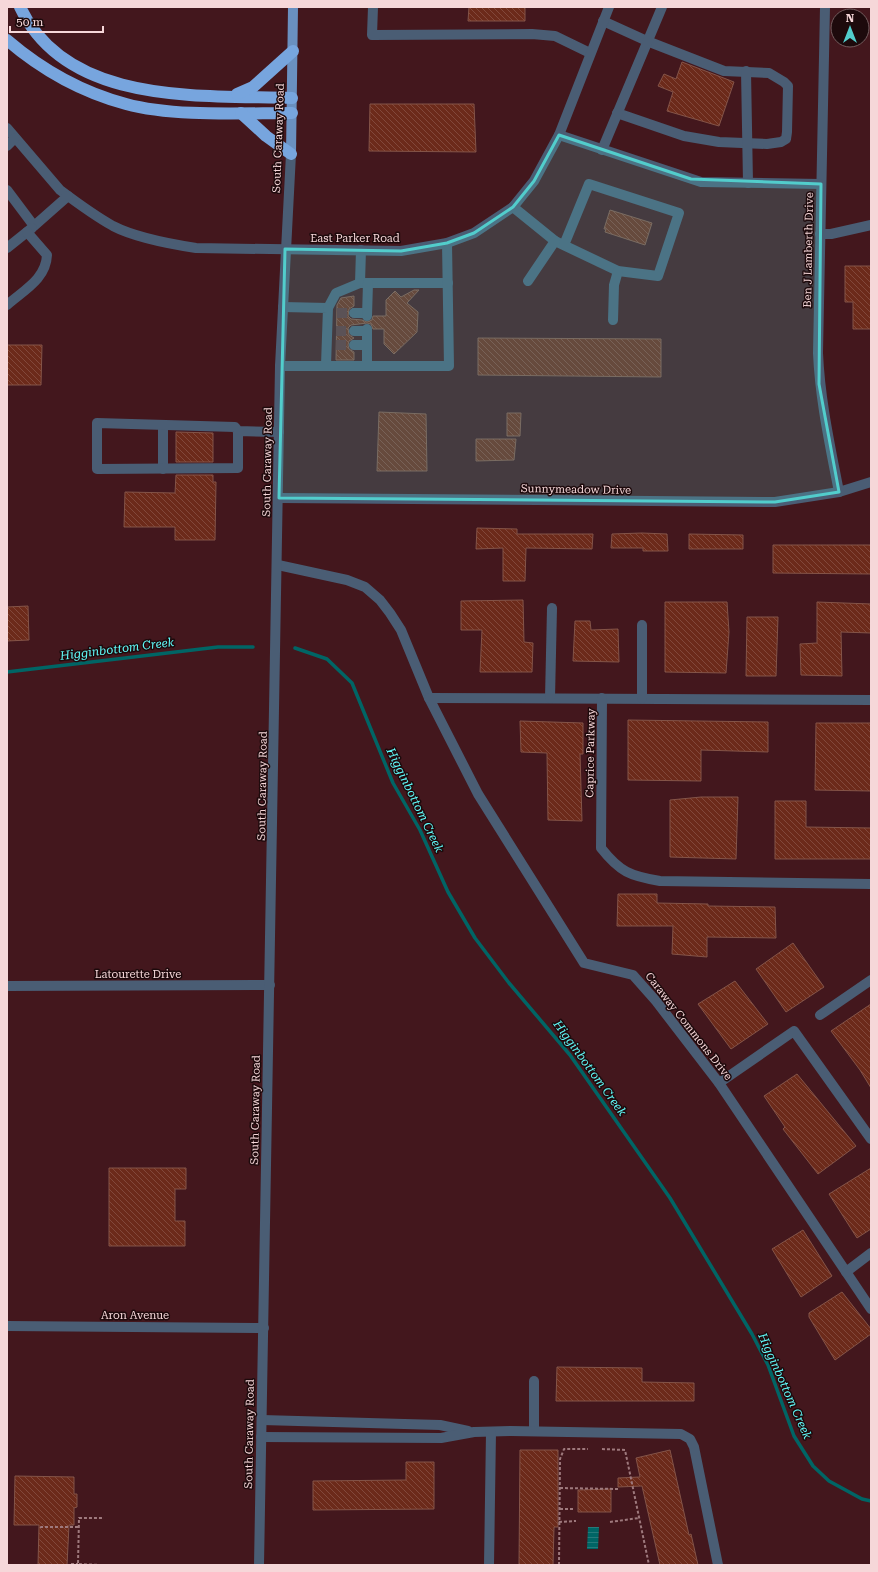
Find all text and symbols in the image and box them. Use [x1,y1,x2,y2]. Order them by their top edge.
scale bar [10,8,103,34]
north arrow [830,8,870,48]
text: N [846,12,855,25]
text: 50 m [16,15,43,29]
street label: South Caraway Road [270,83,287,193]
street label: Ben J Lamberth Drive [801,192,816,308]
street label: East Parker Road [310,232,400,245]
street label: South Caraway Road [260,407,275,517]
street label: Sunnymeadow Drive [521,482,631,497]
water label: Higginbottom Creek [58,635,175,663]
street label: Caprice Parkway [583,708,598,798]
street label: South Caraway Road [255,731,270,841]
water label: Higginbottom Creek [383,744,447,855]
street label: Latourette Drive [95,968,181,981]
street label: Caraway Commons Drive [642,970,735,1083]
water label: Higginbottom Creek [550,1017,630,1119]
street label: South Caraway Road [248,1055,263,1165]
street label: Aron Avenue [101,1309,169,1322]
water label: Higginbottom Creek [755,1330,815,1442]
street label: South Caraway Road [242,1379,257,1489]

